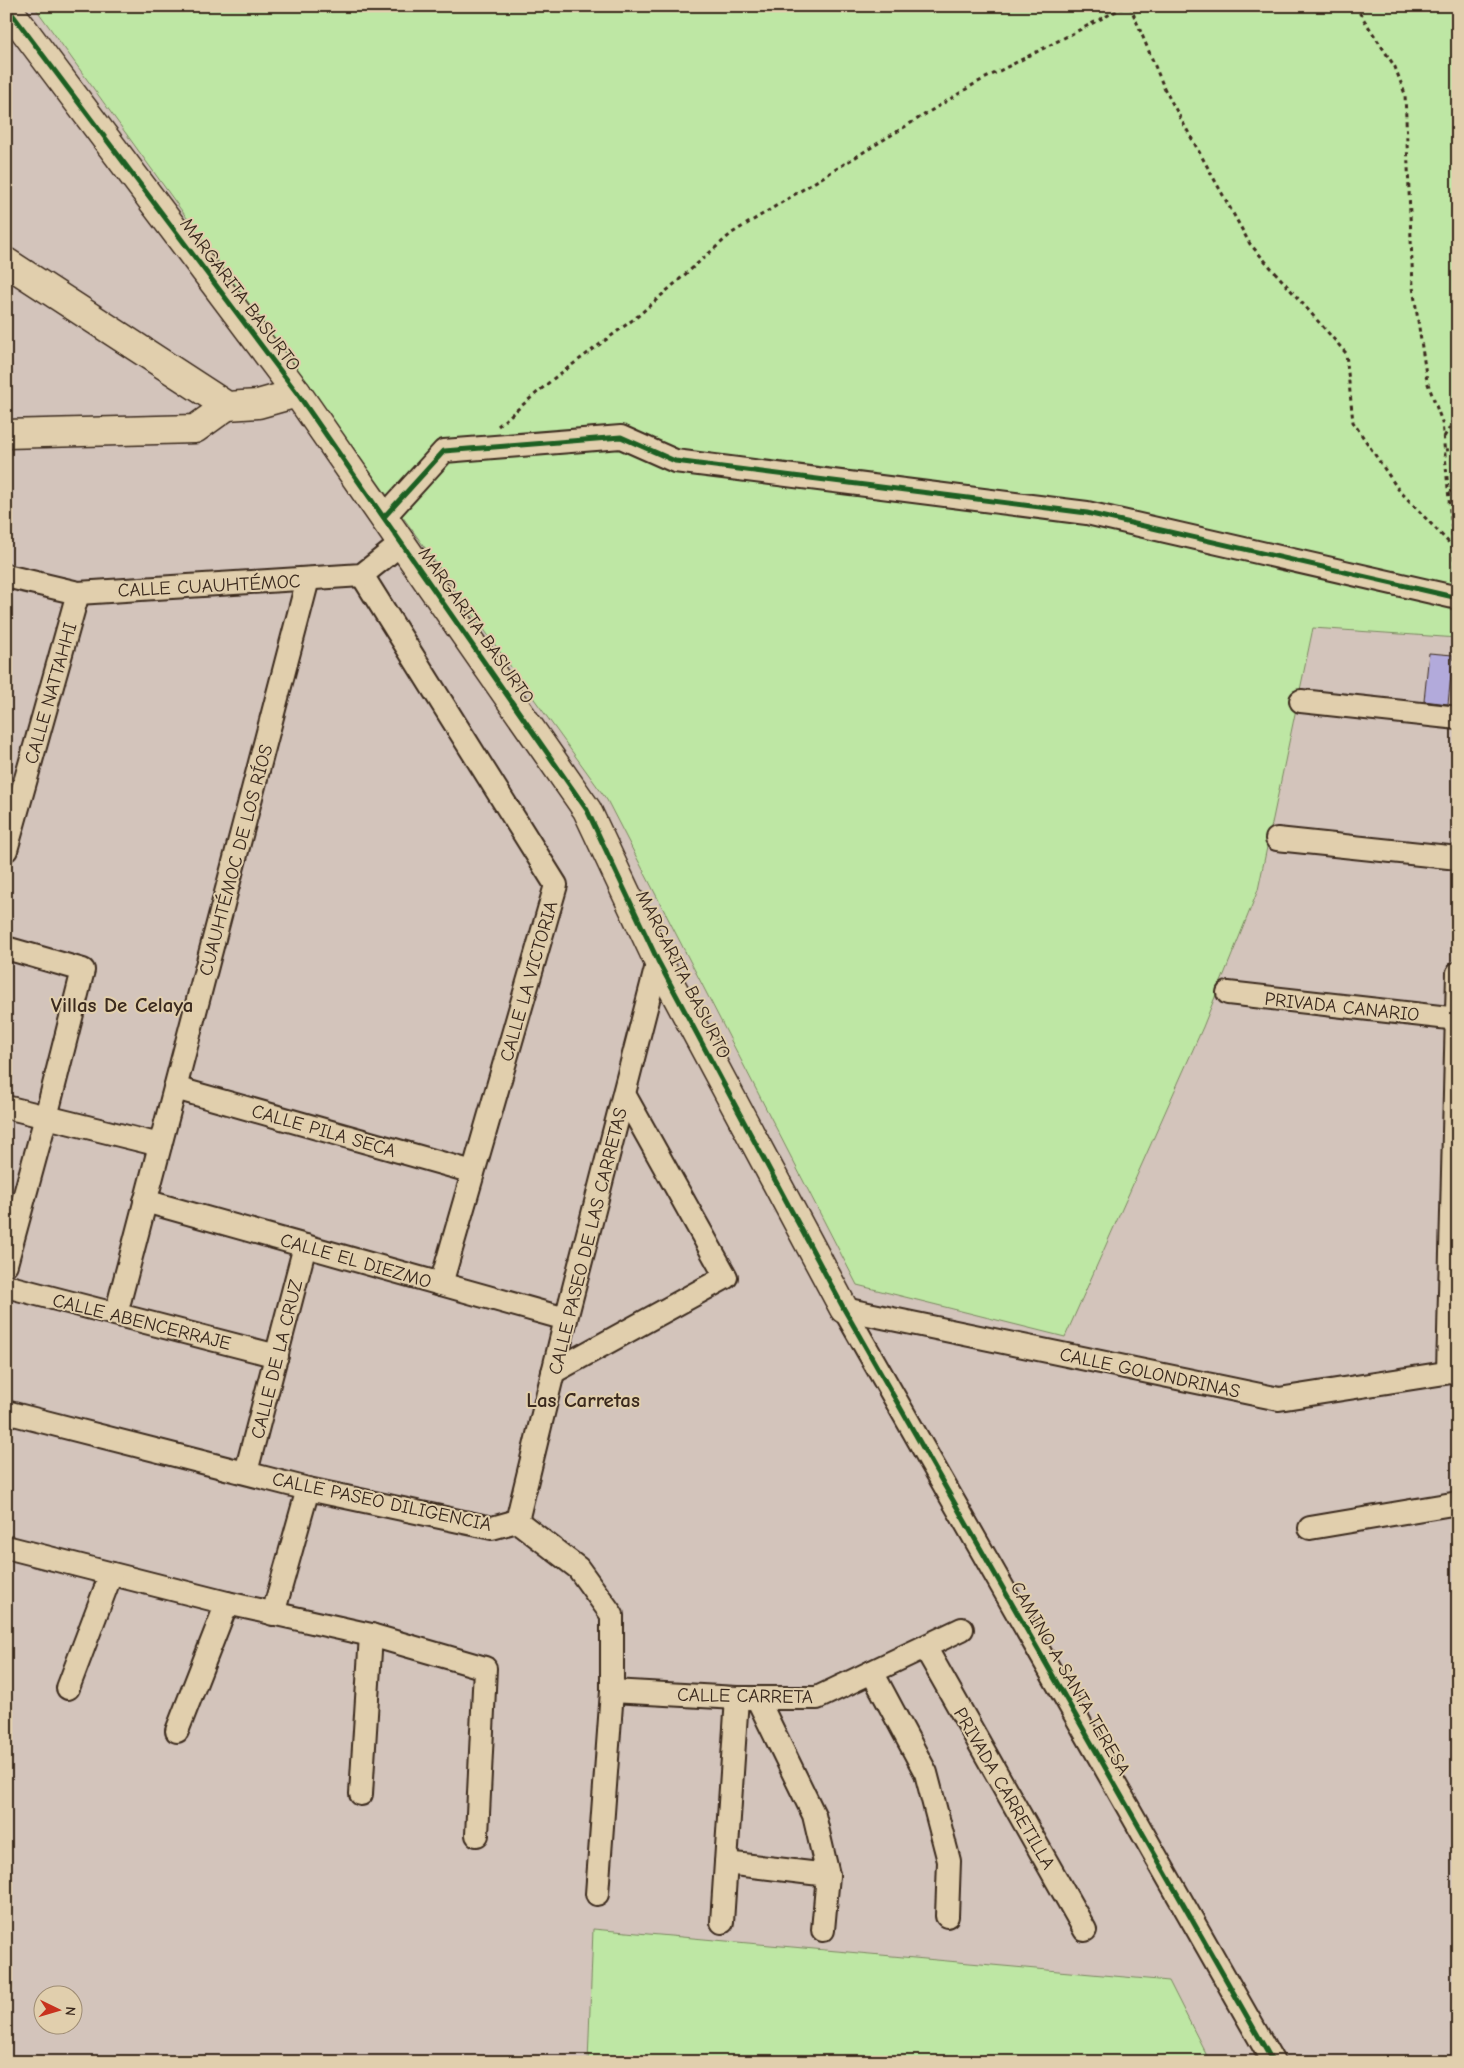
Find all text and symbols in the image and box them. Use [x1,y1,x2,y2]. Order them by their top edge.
street label: MARGARITA BASURTO [175,214,305,376]
street label: MARGARITA BASURTO [414,543,539,708]
street label: CALLE CUAUHTÉMOC [117,570,301,602]
street label: CALLE NATTAHHI [20,620,82,767]
street label: CUAUHTÉMOC DE LOS RÍOS [194,742,277,978]
street label: MARGARITA BASURTO [631,887,735,1062]
street label: CALLE LA VICTORIA [496,898,562,1064]
street label: PRIVADA CANARIO [1263,988,1420,1026]
district label: Villas De Celaya [51,993,193,1017]
street label: CALLE PILA SECA [249,1100,398,1162]
street label: CALLE PASEO DE LAS CARRETAS [544,1105,632,1377]
street label: CALLE EL DIEZMO [278,1229,434,1293]
street label: CALLE DE LA CRUZ [247,1277,307,1441]
street label: CALLE ABENCERRAJE [50,1289,233,1355]
street label: CALLE GOLONDRINAS [1058,1343,1242,1403]
district label: Las Carretas [526,1388,640,1412]
street label: CALLE PASEO DILIGENCIA [270,1468,493,1536]
street label: CAMINO A SANTA TERESA [1006,1578,1135,1779]
street label: CALLE CARRETA [677,1684,813,1708]
street label: PRIVADA CARRETILLA [949,1704,1059,1873]
north arrow [32,1986,82,2036]
text: N [62,2006,79,2016]

